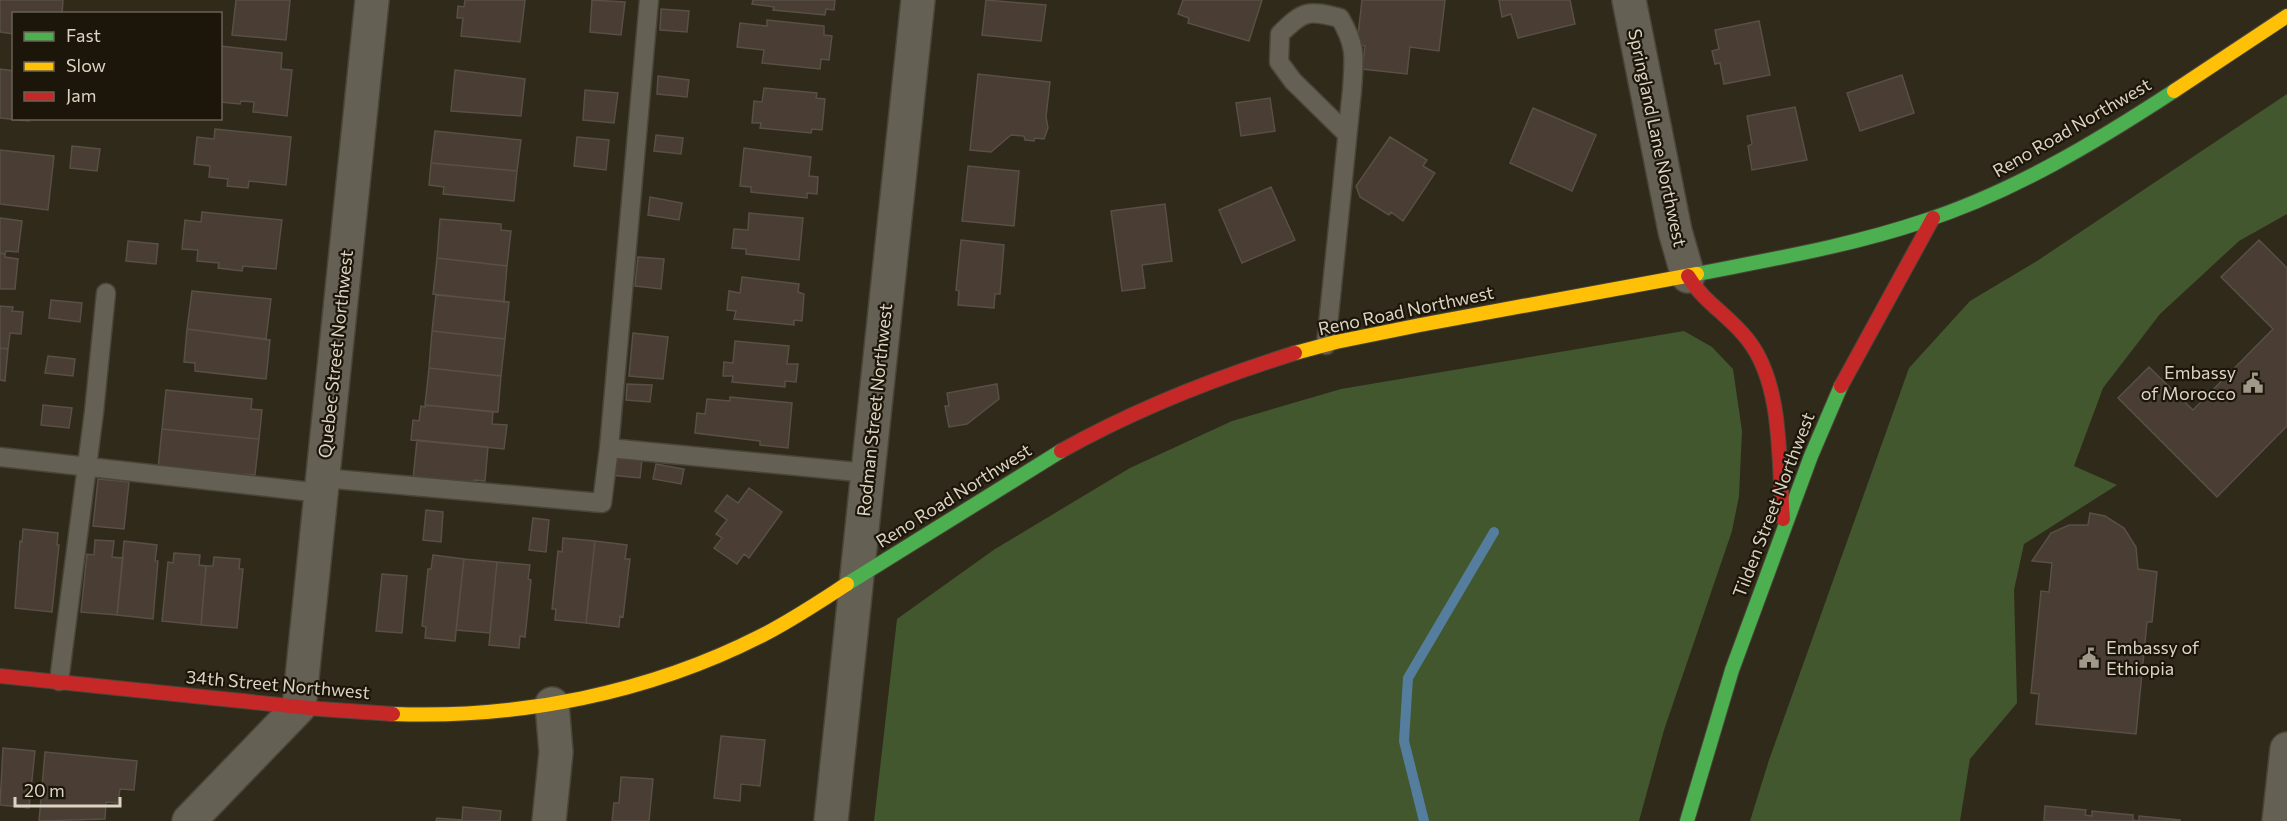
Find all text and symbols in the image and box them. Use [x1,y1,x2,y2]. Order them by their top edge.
legend [12,12,222,120]
text: Fast [66,24,101,46]
street label: Springland Lane Northwest [1624,27,1692,249]
text: Slow [66,54,106,76]
street label: Reno Road Northwest [1988,73,2155,181]
text: Jam [66,84,96,106]
street label: Quebec Street Northwest [313,249,357,459]
street label: Reno Road Northwest [1316,281,1496,339]
street label: Rodman Street Northwest [852,302,896,517]
place label: Embassy of Morocco [2141,361,2236,404]
public building icon: Embassy of Morocco [2241,371,2265,395]
street label: Tilden Street Northwest [1728,409,1819,600]
street label: Reno Road Northwest [872,438,1035,552]
place label: Embassy of Ethiopia [2106,636,2200,679]
public building icon: Embassy of Ethiopia [2077,646,2101,670]
street label: 34th Street Northwest [185,665,371,703]
scale bar [15,770,120,808]
text: 20 m [24,779,65,801]

